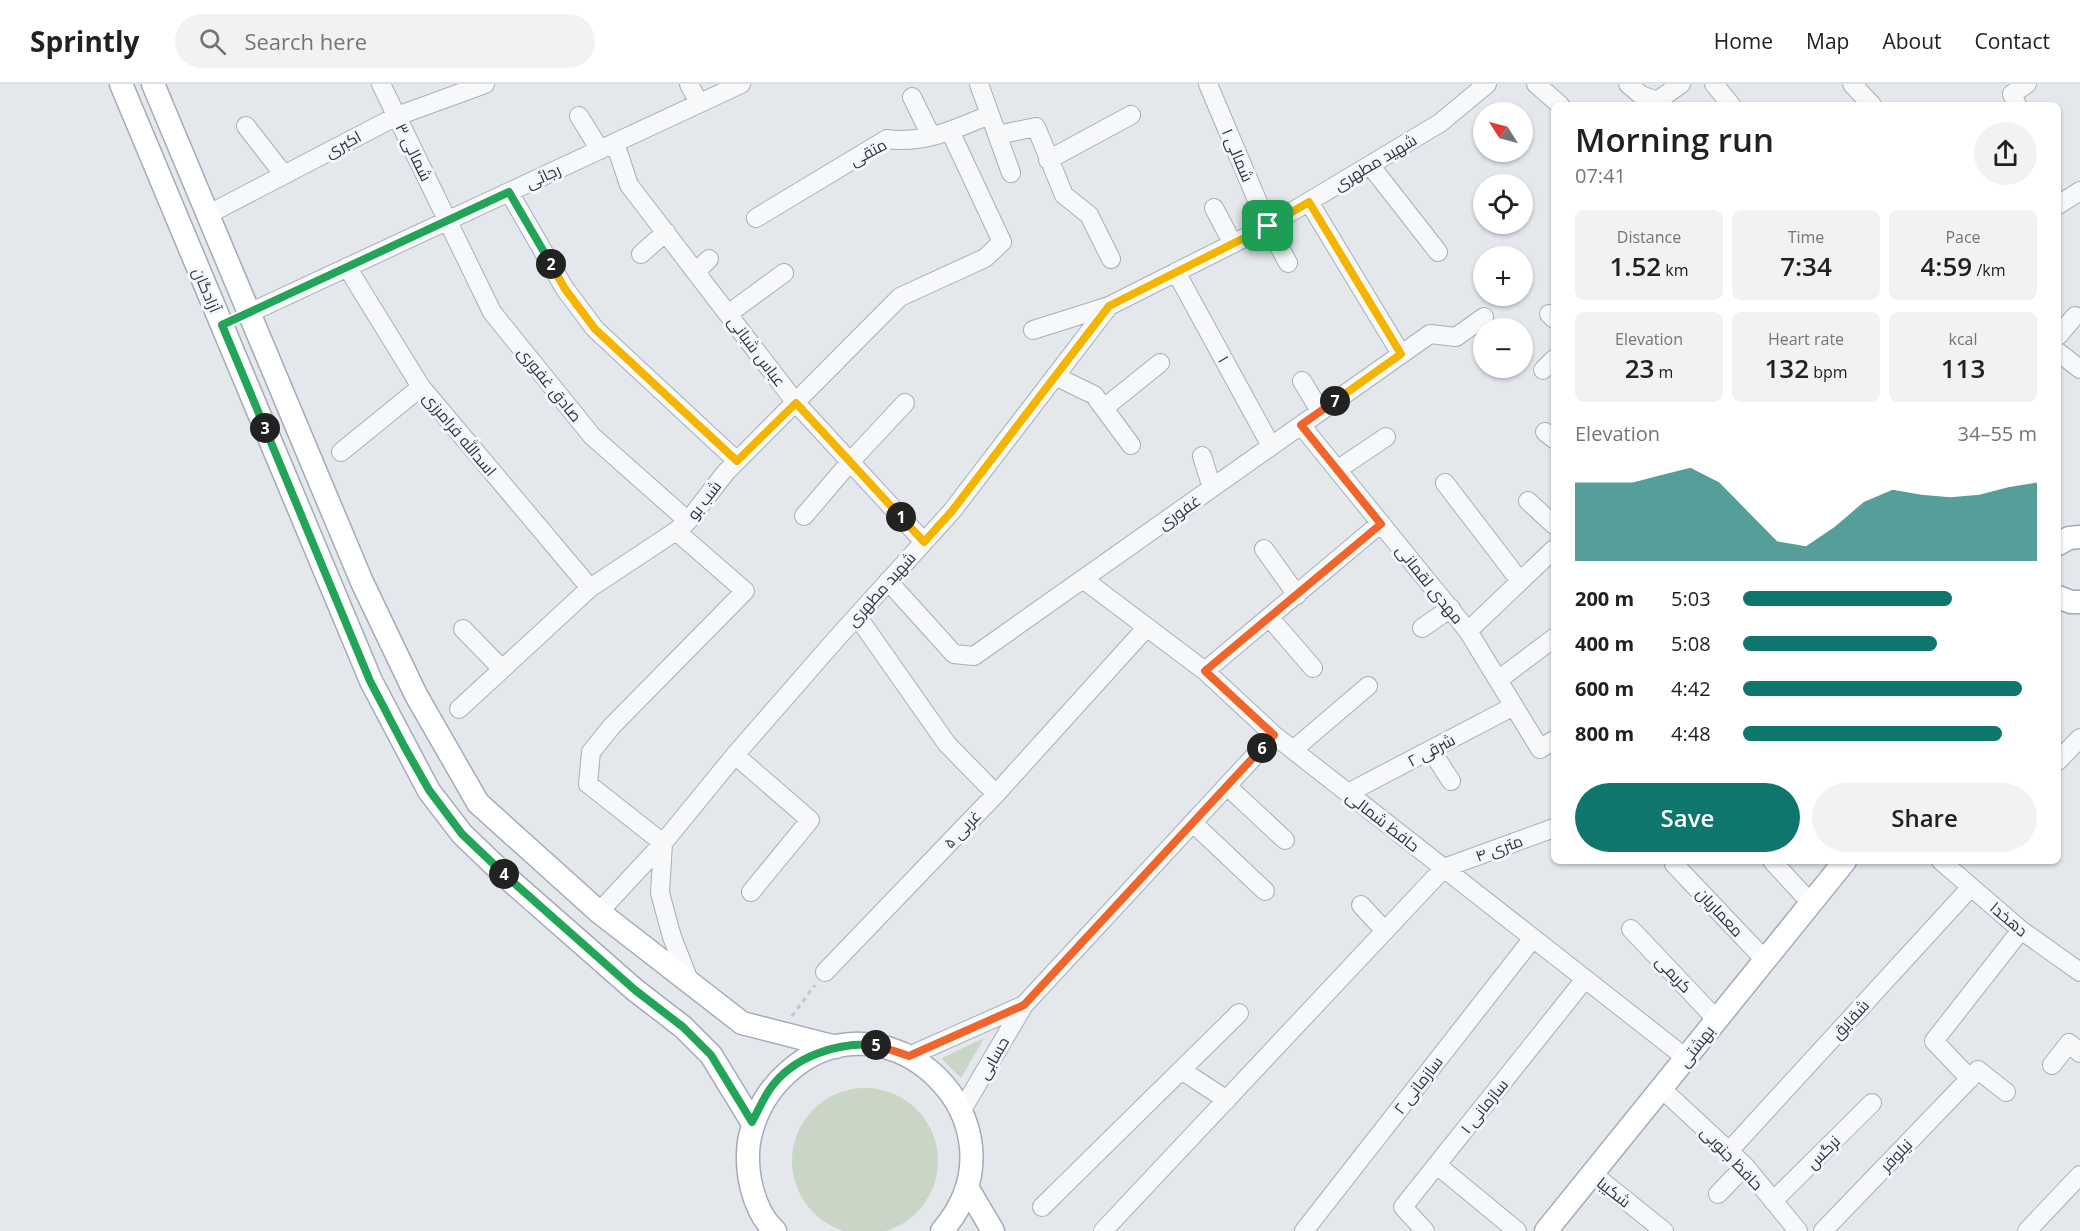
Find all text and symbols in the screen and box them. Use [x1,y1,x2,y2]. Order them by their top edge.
search box [175,14,595,68]
text: Sprintly [30,22,139,60]
icon: search [196,25,229,58]
text: Search here [244,26,367,56]
text: Home [1714,27,1773,55]
text: Map [1806,27,1849,55]
text: About [1882,27,1942,55]
text: Contact [1975,27,2050,55]
north arrow [1473,102,1533,162]
map controls [1473,102,1533,378]
text: Morning run [1575,117,1774,162]
street label: ۳ شمالی [390,119,438,185]
button: share [1974,122,2037,185]
street label: اکبری [321,125,365,163]
street label: ۱ شمالی [1217,125,1259,185]
street label: شهید مطهری [1329,129,1421,195]
street label: متقی [845,133,891,171]
street label: رجائی [522,158,564,194]
text: 07:41 [1575,162,1626,189]
button: locate [1473,174,1533,234]
pin [1242,200,1293,251]
icon: arrive [1251,209,1284,242]
text: Distance [1617,226,1681,248]
text: Time [1788,226,1824,248]
text: Pace [1945,226,1981,248]
button: + [1473,246,1533,306]
text: 1.52 [1609,248,1661,284]
text: 7:34 [1780,248,1832,284]
text: 4:59 [1921,248,1972,284]
pin: 2 [536,249,566,279]
text: 2 [546,253,556,275]
text: km [1661,259,1689,281]
text: /km [1972,259,2005,281]
street label: آزادگان [188,264,227,316]
street label: عباس شبانی [723,311,791,391]
button: − [1473,318,1533,378]
text: Elevation [1615,328,1683,350]
text: Heart rate [1768,328,1844,350]
text: kcal [1949,328,1978,350]
street label: صادق غفوری [513,342,587,426]
text: 23 [1625,350,1654,386]
text: 132 [1764,350,1809,386]
text: 113 [1941,350,1985,386]
street label: ۱ [1213,352,1235,366]
text: m [1654,361,1673,383]
text: bpm [1809,361,1848,383]
pin: 7 [1320,386,1350,416]
street label: اسدالله فرامرزی [418,387,502,481]
text: 7 [1330,390,1340,412]
pin: 3 [250,413,280,443]
text: 3 [260,417,270,439]
text: Elevation [1575,420,1660,447]
text: 34–55 m [1958,420,2037,447]
street label: شب بو [682,476,726,524]
street label: غفوری [1153,489,1205,535]
pin: 1 [886,502,916,532]
text: 1 [896,506,906,528]
street label: مهدی لقمانی [1391,540,1469,628]
street label: شهید مطهری [842,547,920,631]
text: 200 m [1575,585,1634,612]
text: 5:03 [1671,585,1711,612]
text: 400 m [1575,630,1634,657]
text: 5:08 [1671,630,1711,657]
text: 600 m [1575,675,1634,702]
text: 4:42 [1671,675,1711,702]
text: 800 m [1575,720,1634,747]
text: 4:48 [1671,720,1711,747]
street label: ۲ شرقی [1403,728,1459,772]
pin: 6 [1247,733,1277,763]
text: 6 [1257,737,1267,759]
button: Save [1575,783,1800,852]
button: Share [1812,783,2037,852]
street label: حافظ شمالی [1342,785,1424,857]
street label: ۵ غربی [938,805,986,853]
street label: ۴ متری [1472,829,1526,867]
pin: 4 [489,859,519,889]
text: 4 [499,863,509,885]
street label: معماریان [1692,883,1748,941]
street label: دهخدا [1985,897,2033,941]
street label: کریمی [1651,950,1697,998]
street label: شقایق [1826,994,1874,1044]
street label: بهشتی [1673,1021,1719,1071]
pin: 5 [861,1030,891,1060]
street label: حسابی [972,1033,1014,1083]
text: 5 [871,1034,881,1056]
street label: سازمانی ۲ [1388,1051,1448,1119]
street label: سازمانی ۱ [1455,1074,1513,1138]
street label: حافظ جنوبی [1696,1121,1768,1195]
street label: نرگس [1801,1130,1845,1174]
street label: نیلوفر [1874,1134,1917,1177]
street label: شکیبا [1592,1172,1636,1212]

